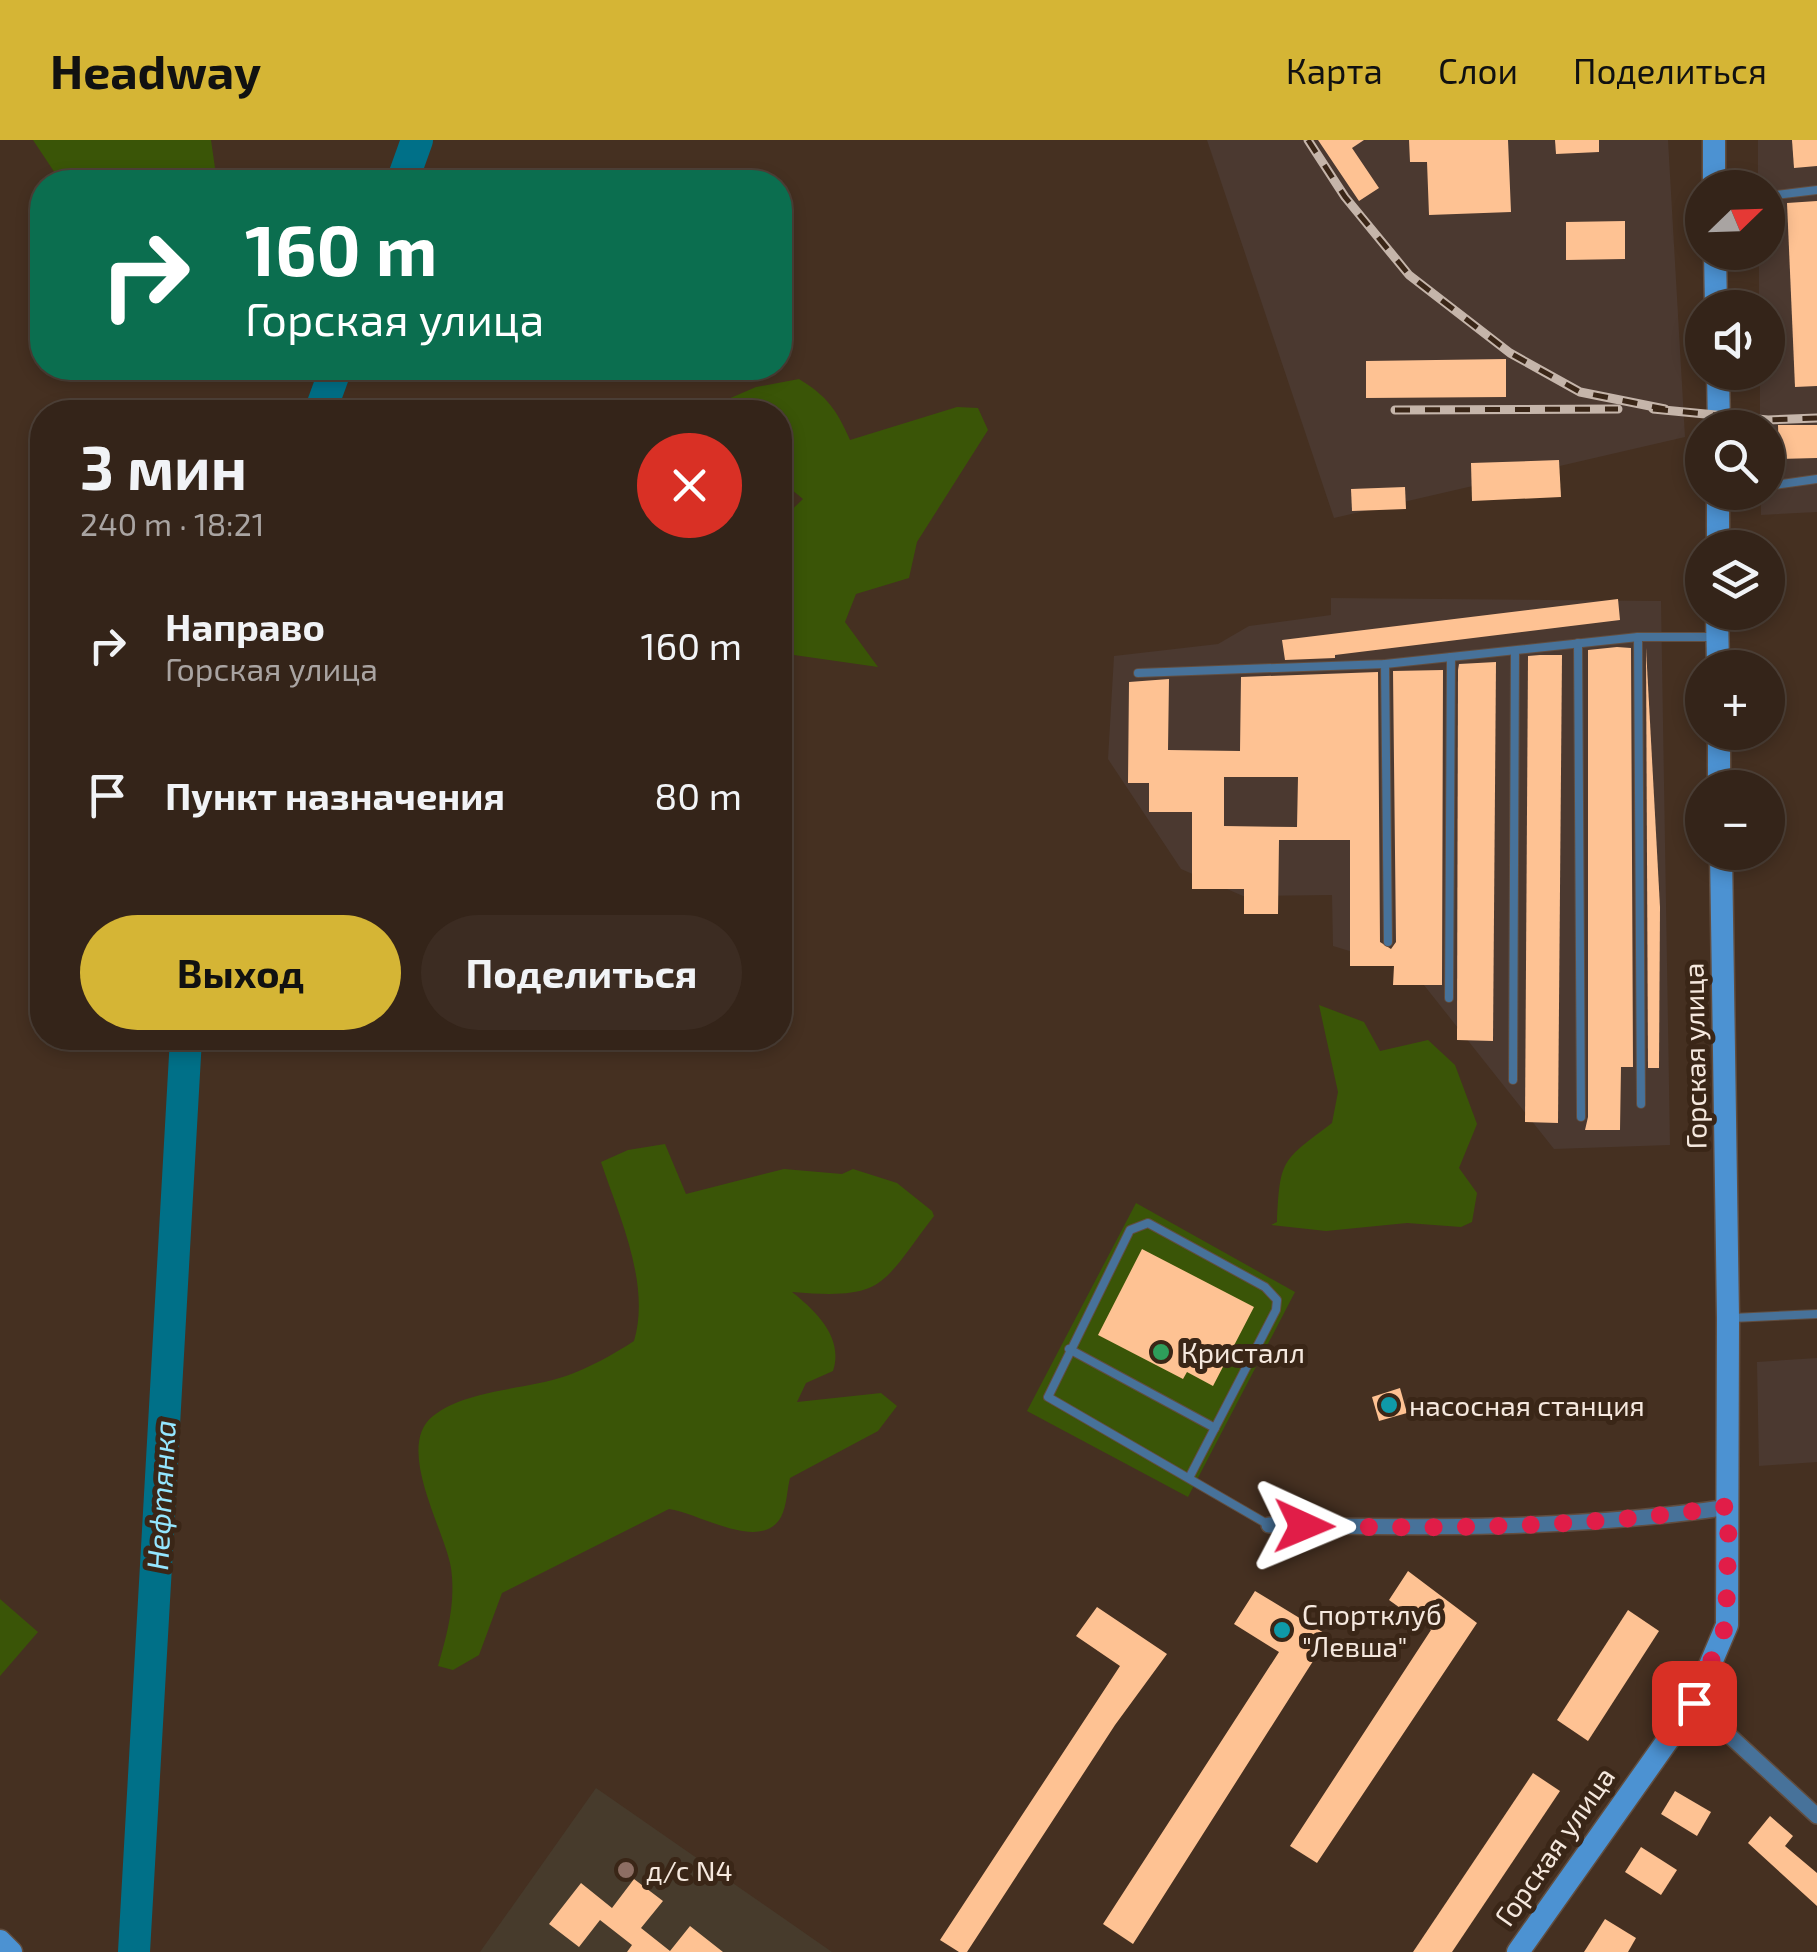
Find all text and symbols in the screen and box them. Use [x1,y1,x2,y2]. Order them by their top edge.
text: Headway [50,41,261,99]
text: Карта [1286,49,1383,91]
text: Слои [1438,49,1518,91]
text: Поделиться [1573,49,1767,91]
north arrow [1685,170,1785,270]
map controls [1685,170,1785,870]
text: 160 m [245,206,438,290]
icon: right [80,210,210,340]
button: sound [1685,290,1785,390]
text: Горская улица [245,291,544,345]
button: search [1685,410,1785,510]
text: 3 мин [80,430,247,502]
button: close [637,433,742,538]
text: 240 m · 18:21 [80,504,264,542]
button: layers [1685,530,1785,630]
text: Направо [165,603,325,649]
icon: right [80,618,135,673]
text: 160 m [640,622,742,668]
text: Горская улица [165,649,378,687]
button: + [1685,650,1785,750]
icon: arrive [80,768,135,823]
button: − [1685,770,1785,870]
text: Пункт назначения [165,772,505,818]
text: 80 m [654,772,742,818]
button: Выход [80,915,401,1030]
button: Поделиться [421,915,742,1030]
street label: Горская улица [1675,963,1713,1149]
place label: Кристалл [1181,1335,1305,1369]
marker: Кристалл [1150,1341,1172,1363]
place label: насосная станция [1409,1388,1645,1422]
marker: насосная станция [1378,1394,1400,1416]
water label: Нефтянка [138,1419,182,1571]
position arrow [1252,1474,1356,1578]
place label: Спортклуб "Левша" [1302,1597,1442,1663]
marker: Спортклуб "Левша" [1271,1619,1293,1641]
pin [1652,1661,1737,1746]
icon: arrive [1667,1676,1722,1731]
street label: Горская улица [1487,1760,1621,1932]
place label: д/с N4 [646,1853,733,1887]
marker: д/с N4 [615,1859,637,1881]

